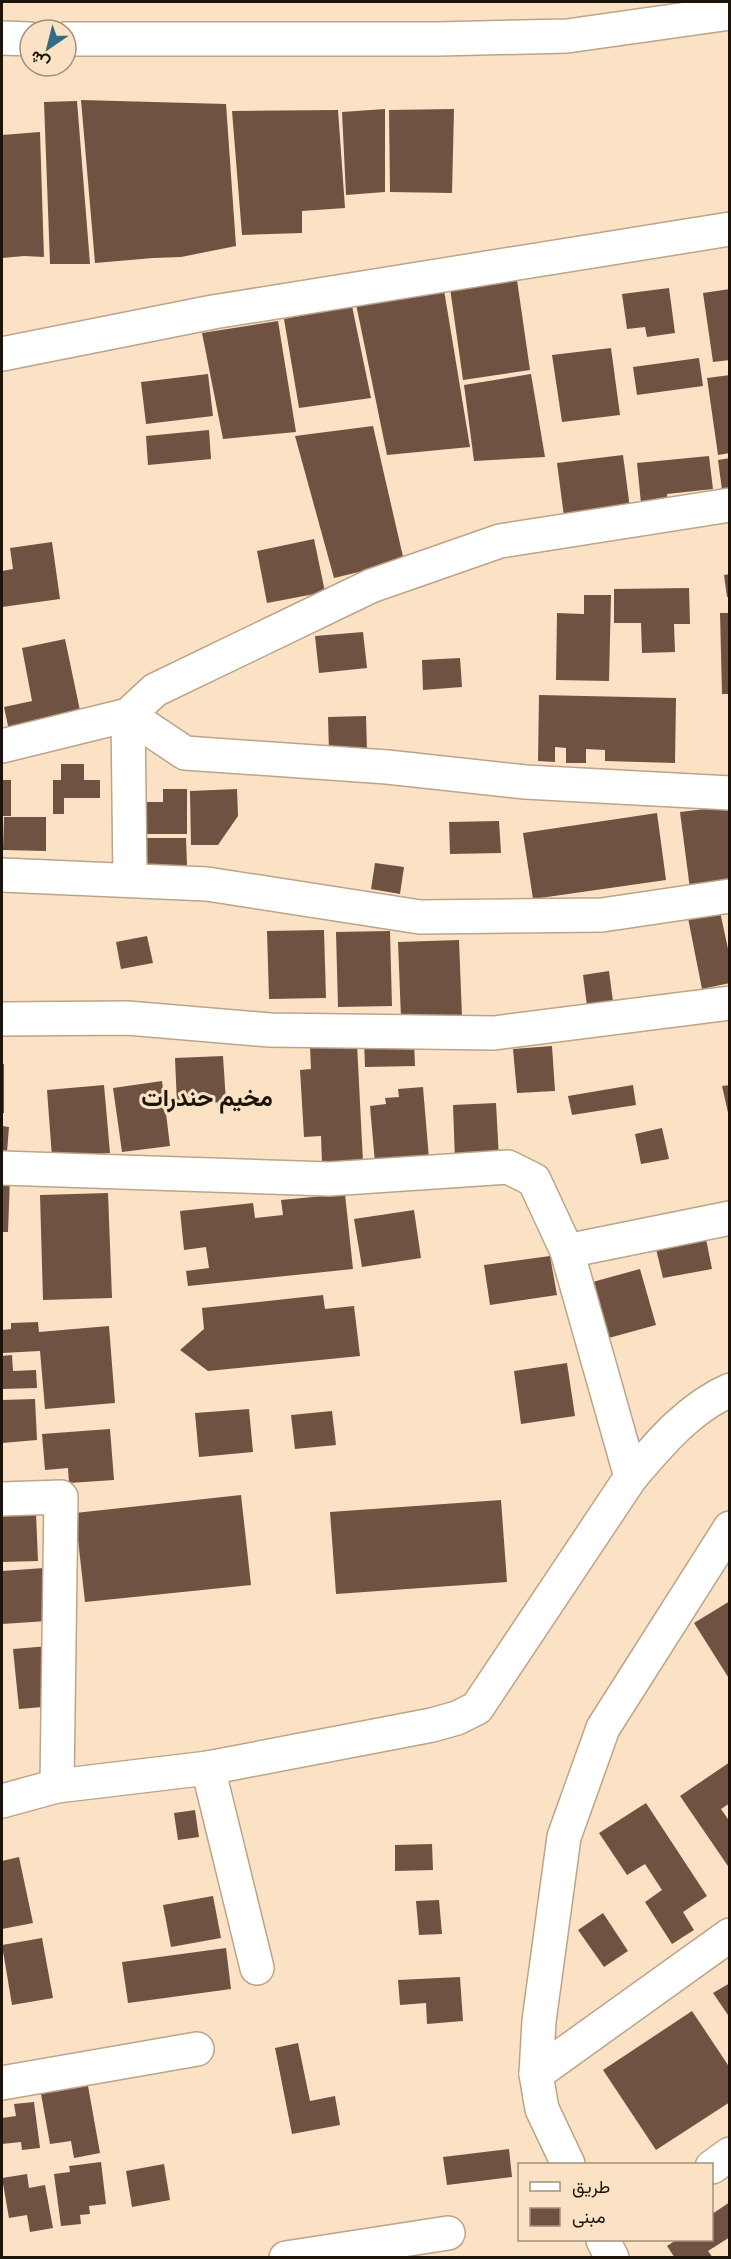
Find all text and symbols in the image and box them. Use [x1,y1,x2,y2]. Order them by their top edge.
north arrow [18,18,78,78]
text: ش [26,47,53,74]
district label: مخيم حندرات [141,1082,273,1114]
legend [518,2163,713,2241]
text: طريق [572,2175,610,2198]
text: مبنى [572,2205,606,2228]

